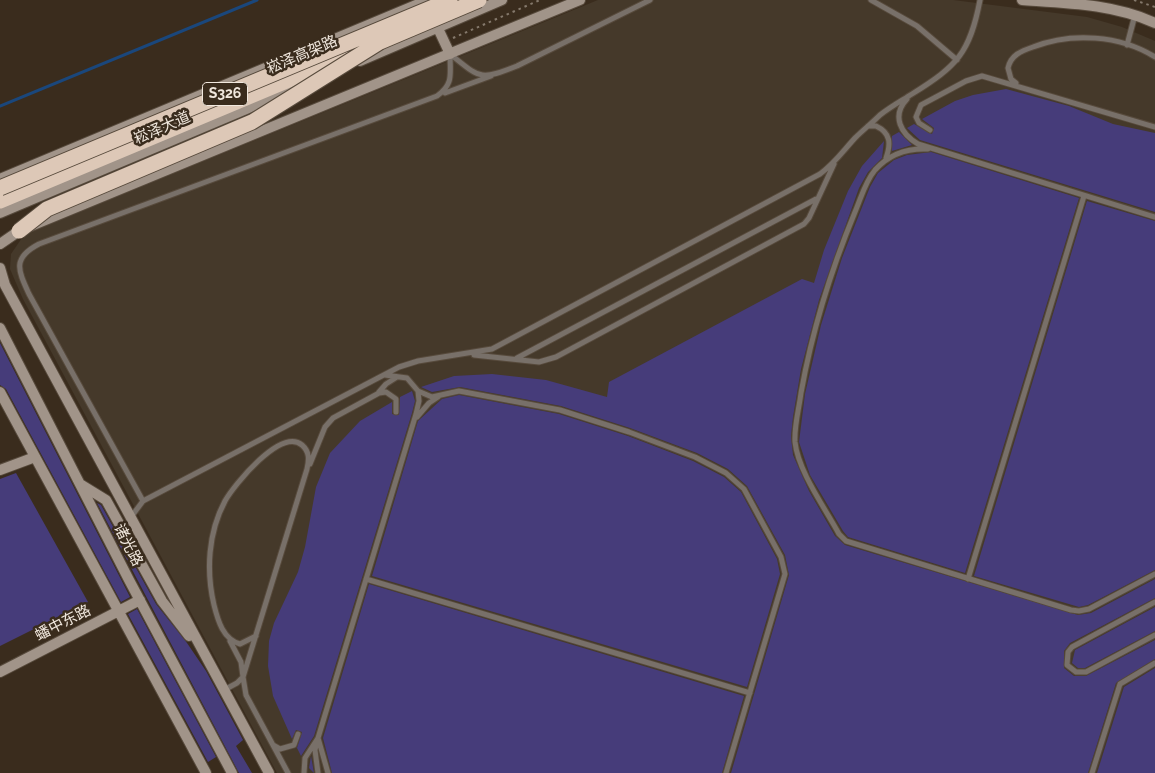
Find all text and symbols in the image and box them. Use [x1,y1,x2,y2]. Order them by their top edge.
street label: 崧泽高架路 [264,32,340,78]
road number: S326 [202,82,248,106]
street label: 崧泽大道 [131,108,193,148]
street label: 诸光路 [110,521,146,569]
street label: 蟠中东路 [32,601,94,645]

